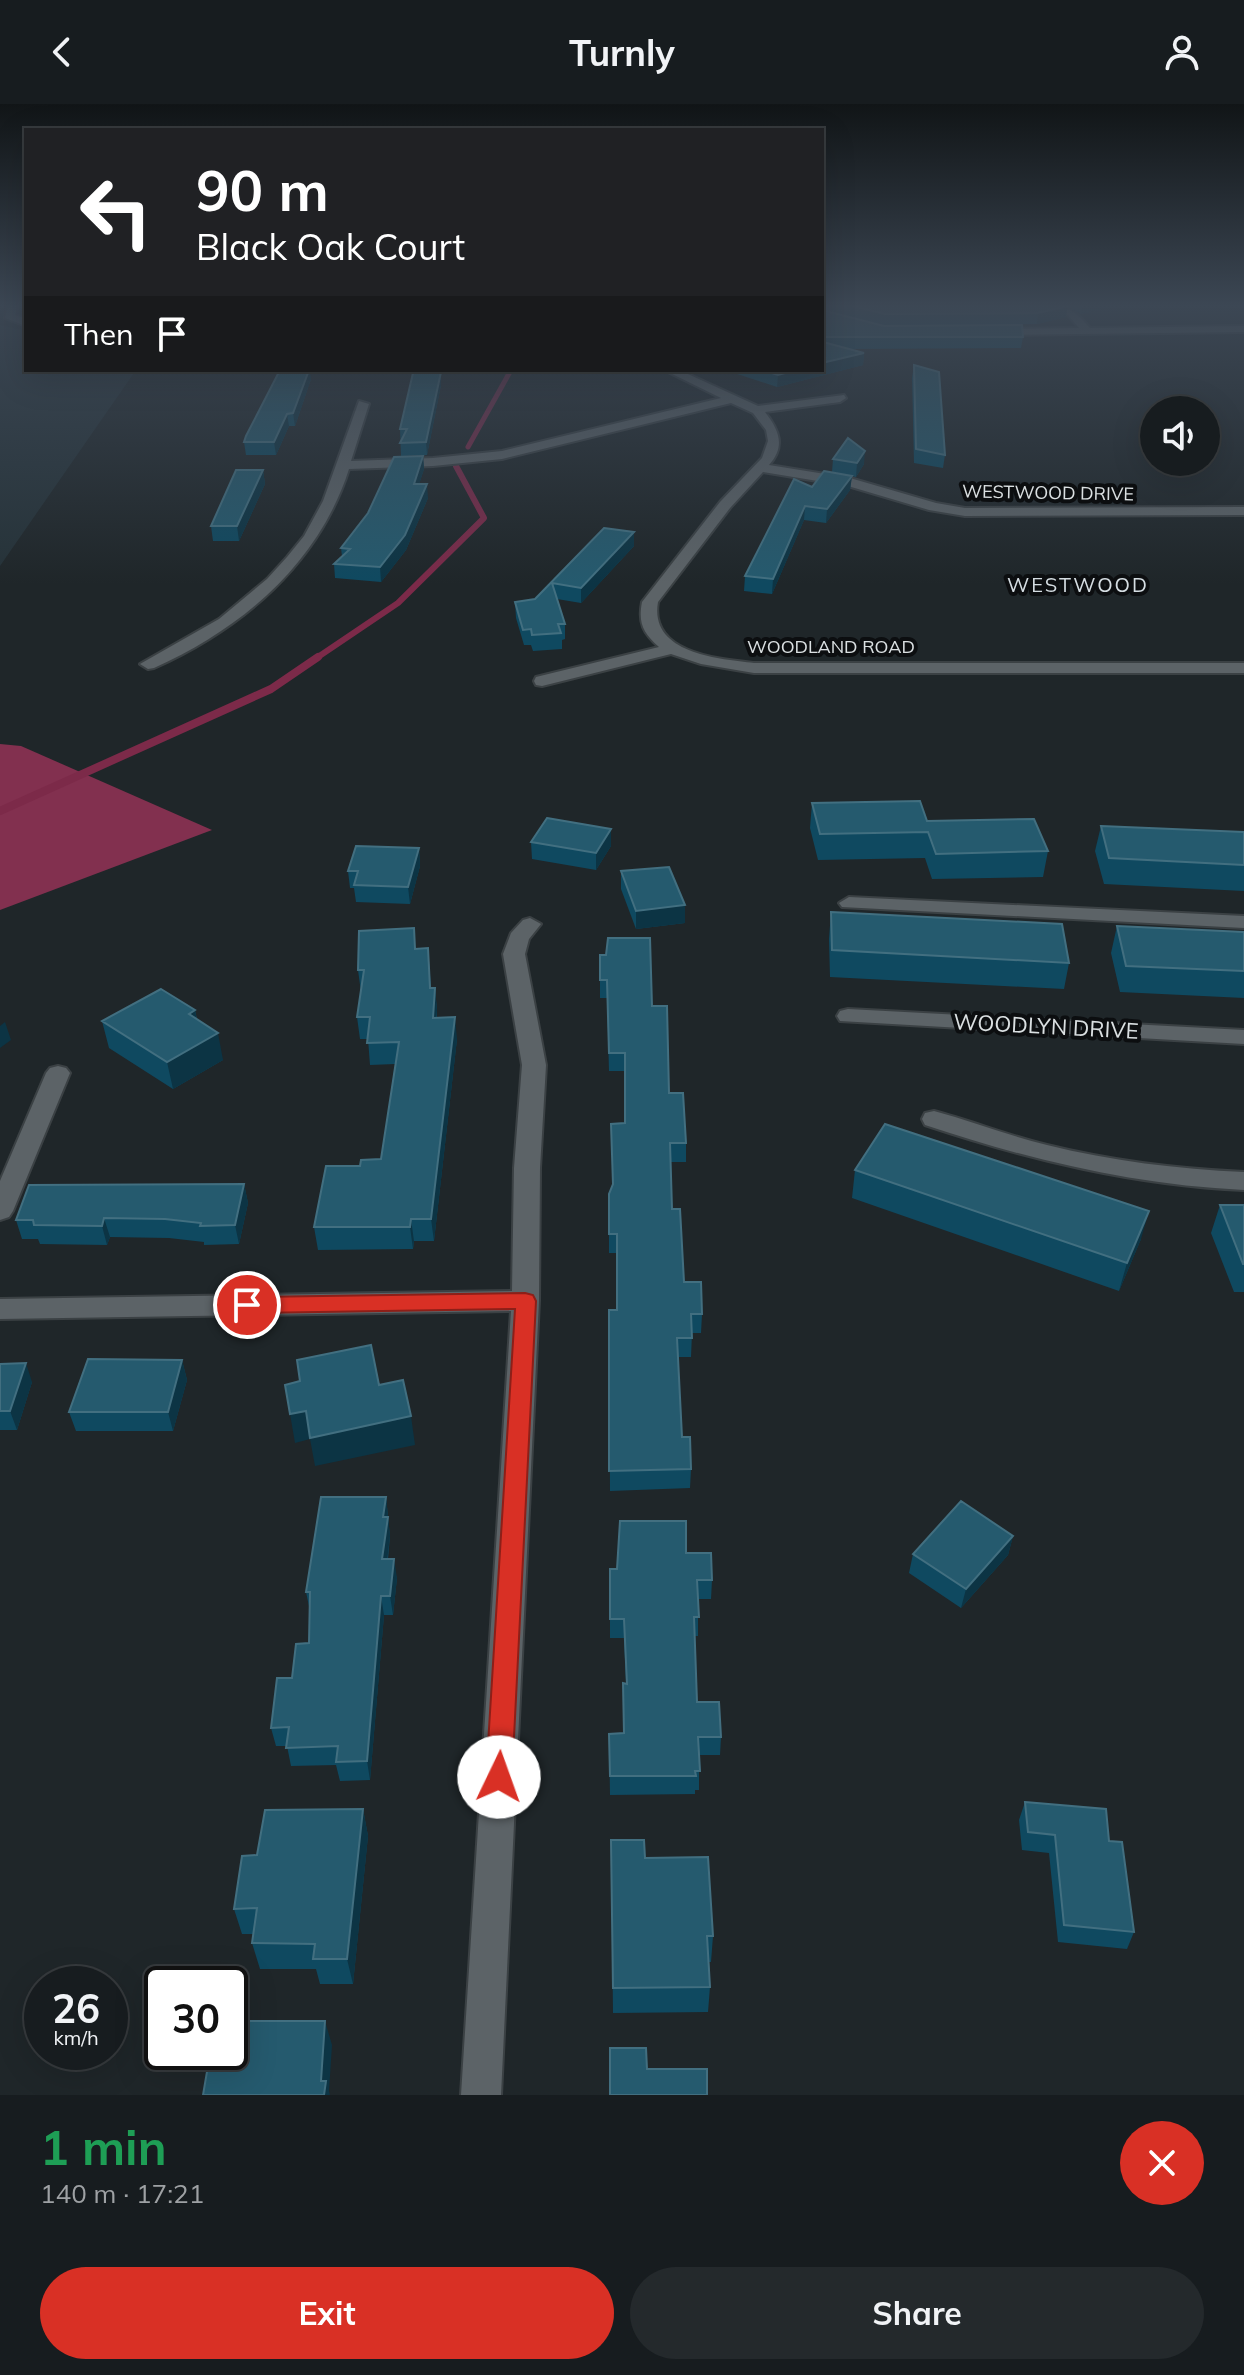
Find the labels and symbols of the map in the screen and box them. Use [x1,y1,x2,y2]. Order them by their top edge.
street label: WESTWOOD DRIVE [962,480,1134,505]
district label: WESTWOOD [1007,572,1149,597]
street label: WOODLAND ROAD [747,635,915,658]
street label: WOODLYN DRIVE [953,1007,1139,1045]
pin [213,1271,281,1339]
position arrow [457,1735,541,1819]
speed limit sign: 30 [144,1966,248,2070]

